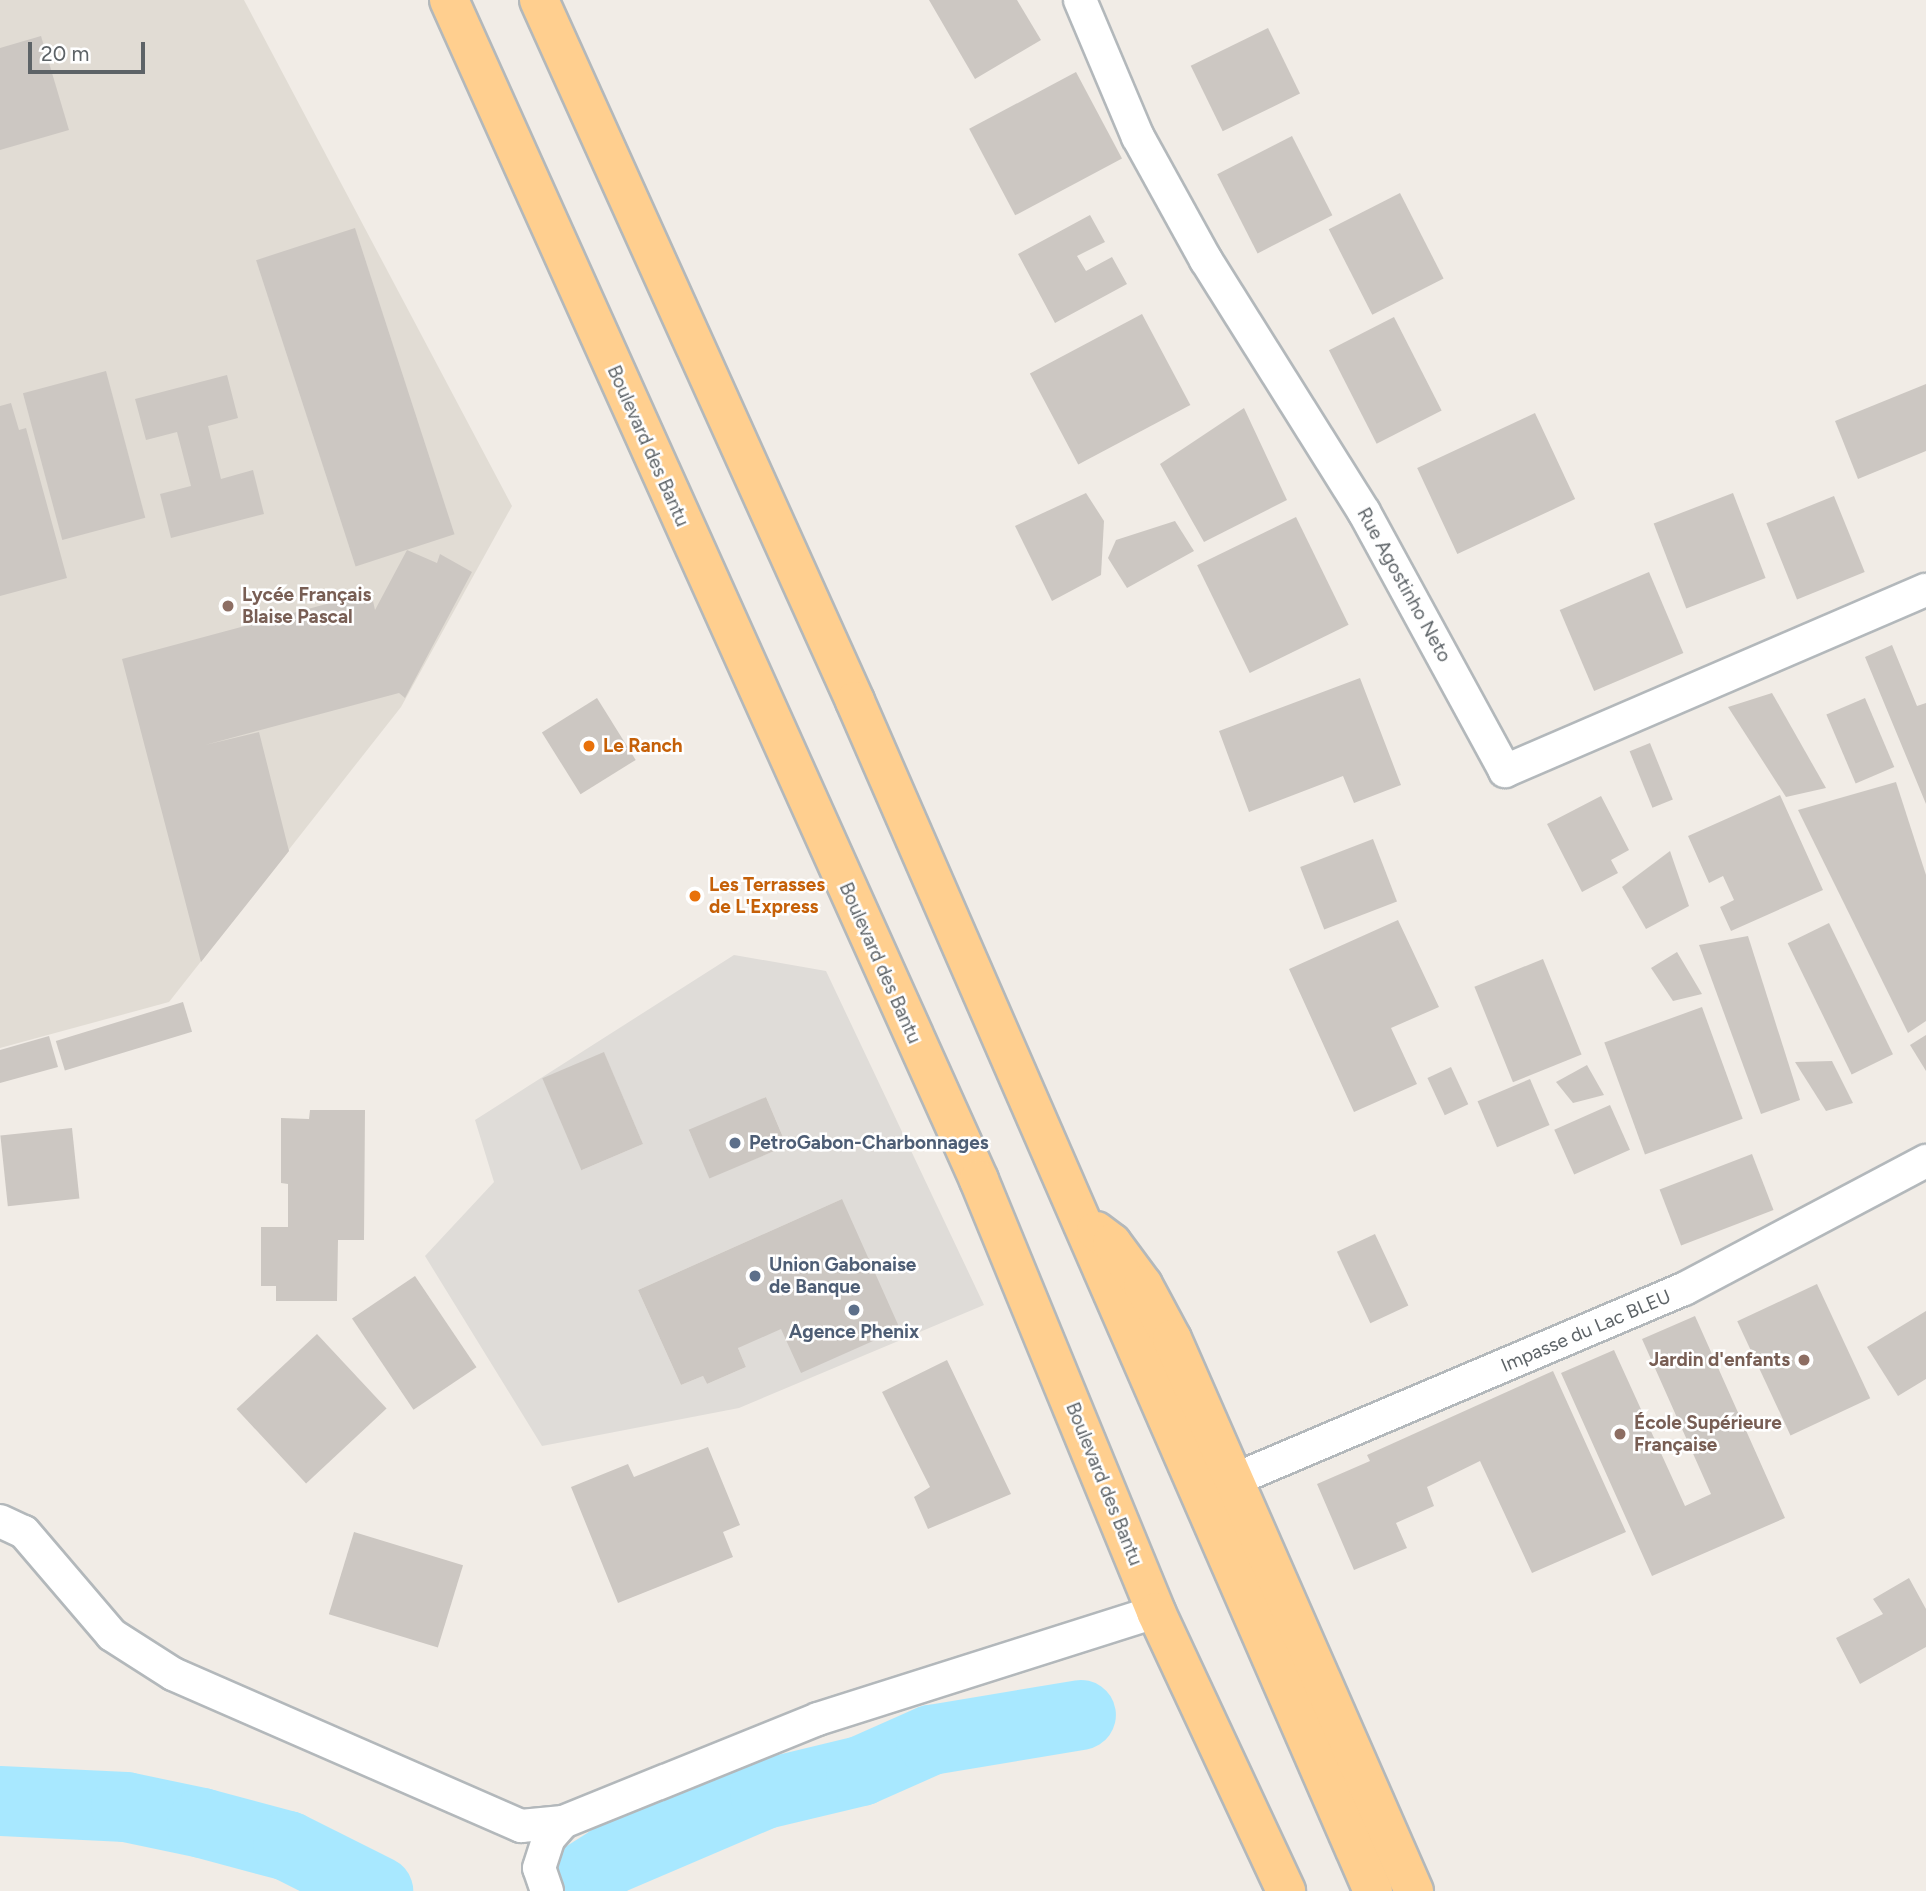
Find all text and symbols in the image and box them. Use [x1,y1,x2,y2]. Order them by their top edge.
scale bar [32,28,149,72]
text: 20 m [41,41,89,66]
street label: Boulevard des Bantu [602,362,694,530]
street label: Rue Agostinho Neto [1352,504,1456,666]
place label: Lycée Français Blaise Pascal [242,584,371,628]
marker: Lycée Français Blaise Pascal [220,598,236,614]
place label: Le Ranch [603,735,683,757]
marker: Le Ranch [581,738,597,754]
place label: Les Terrasses de L'Express [709,874,825,918]
street label: Boulevard des Bantu [834,879,926,1047]
marker: Les Terrasses de L'Express [687,888,703,904]
place label: PetroGabon-Charbonnages [749,1132,989,1154]
marker: PetroGabon-Charbonnages [727,1135,743,1151]
place label: Union Gabonaise de Banque [769,1254,916,1298]
marker: Union Gabonaise de Banque [747,1268,763,1284]
street label: Impasse du Lac BLEU [1498,1285,1674,1377]
marker: Agence Phenix [846,1302,862,1318]
place label: Agence Phenix [789,1321,919,1343]
place label: Jardin d'enfants [1649,1349,1790,1371]
marker: Jardin d'enfants [1796,1352,1812,1368]
street label: Boulevard des Bantu [1061,1399,1147,1569]
place label: École Supérieure Française [1634,1412,1782,1456]
marker: École Supérieure Française [1612,1426,1628,1442]

